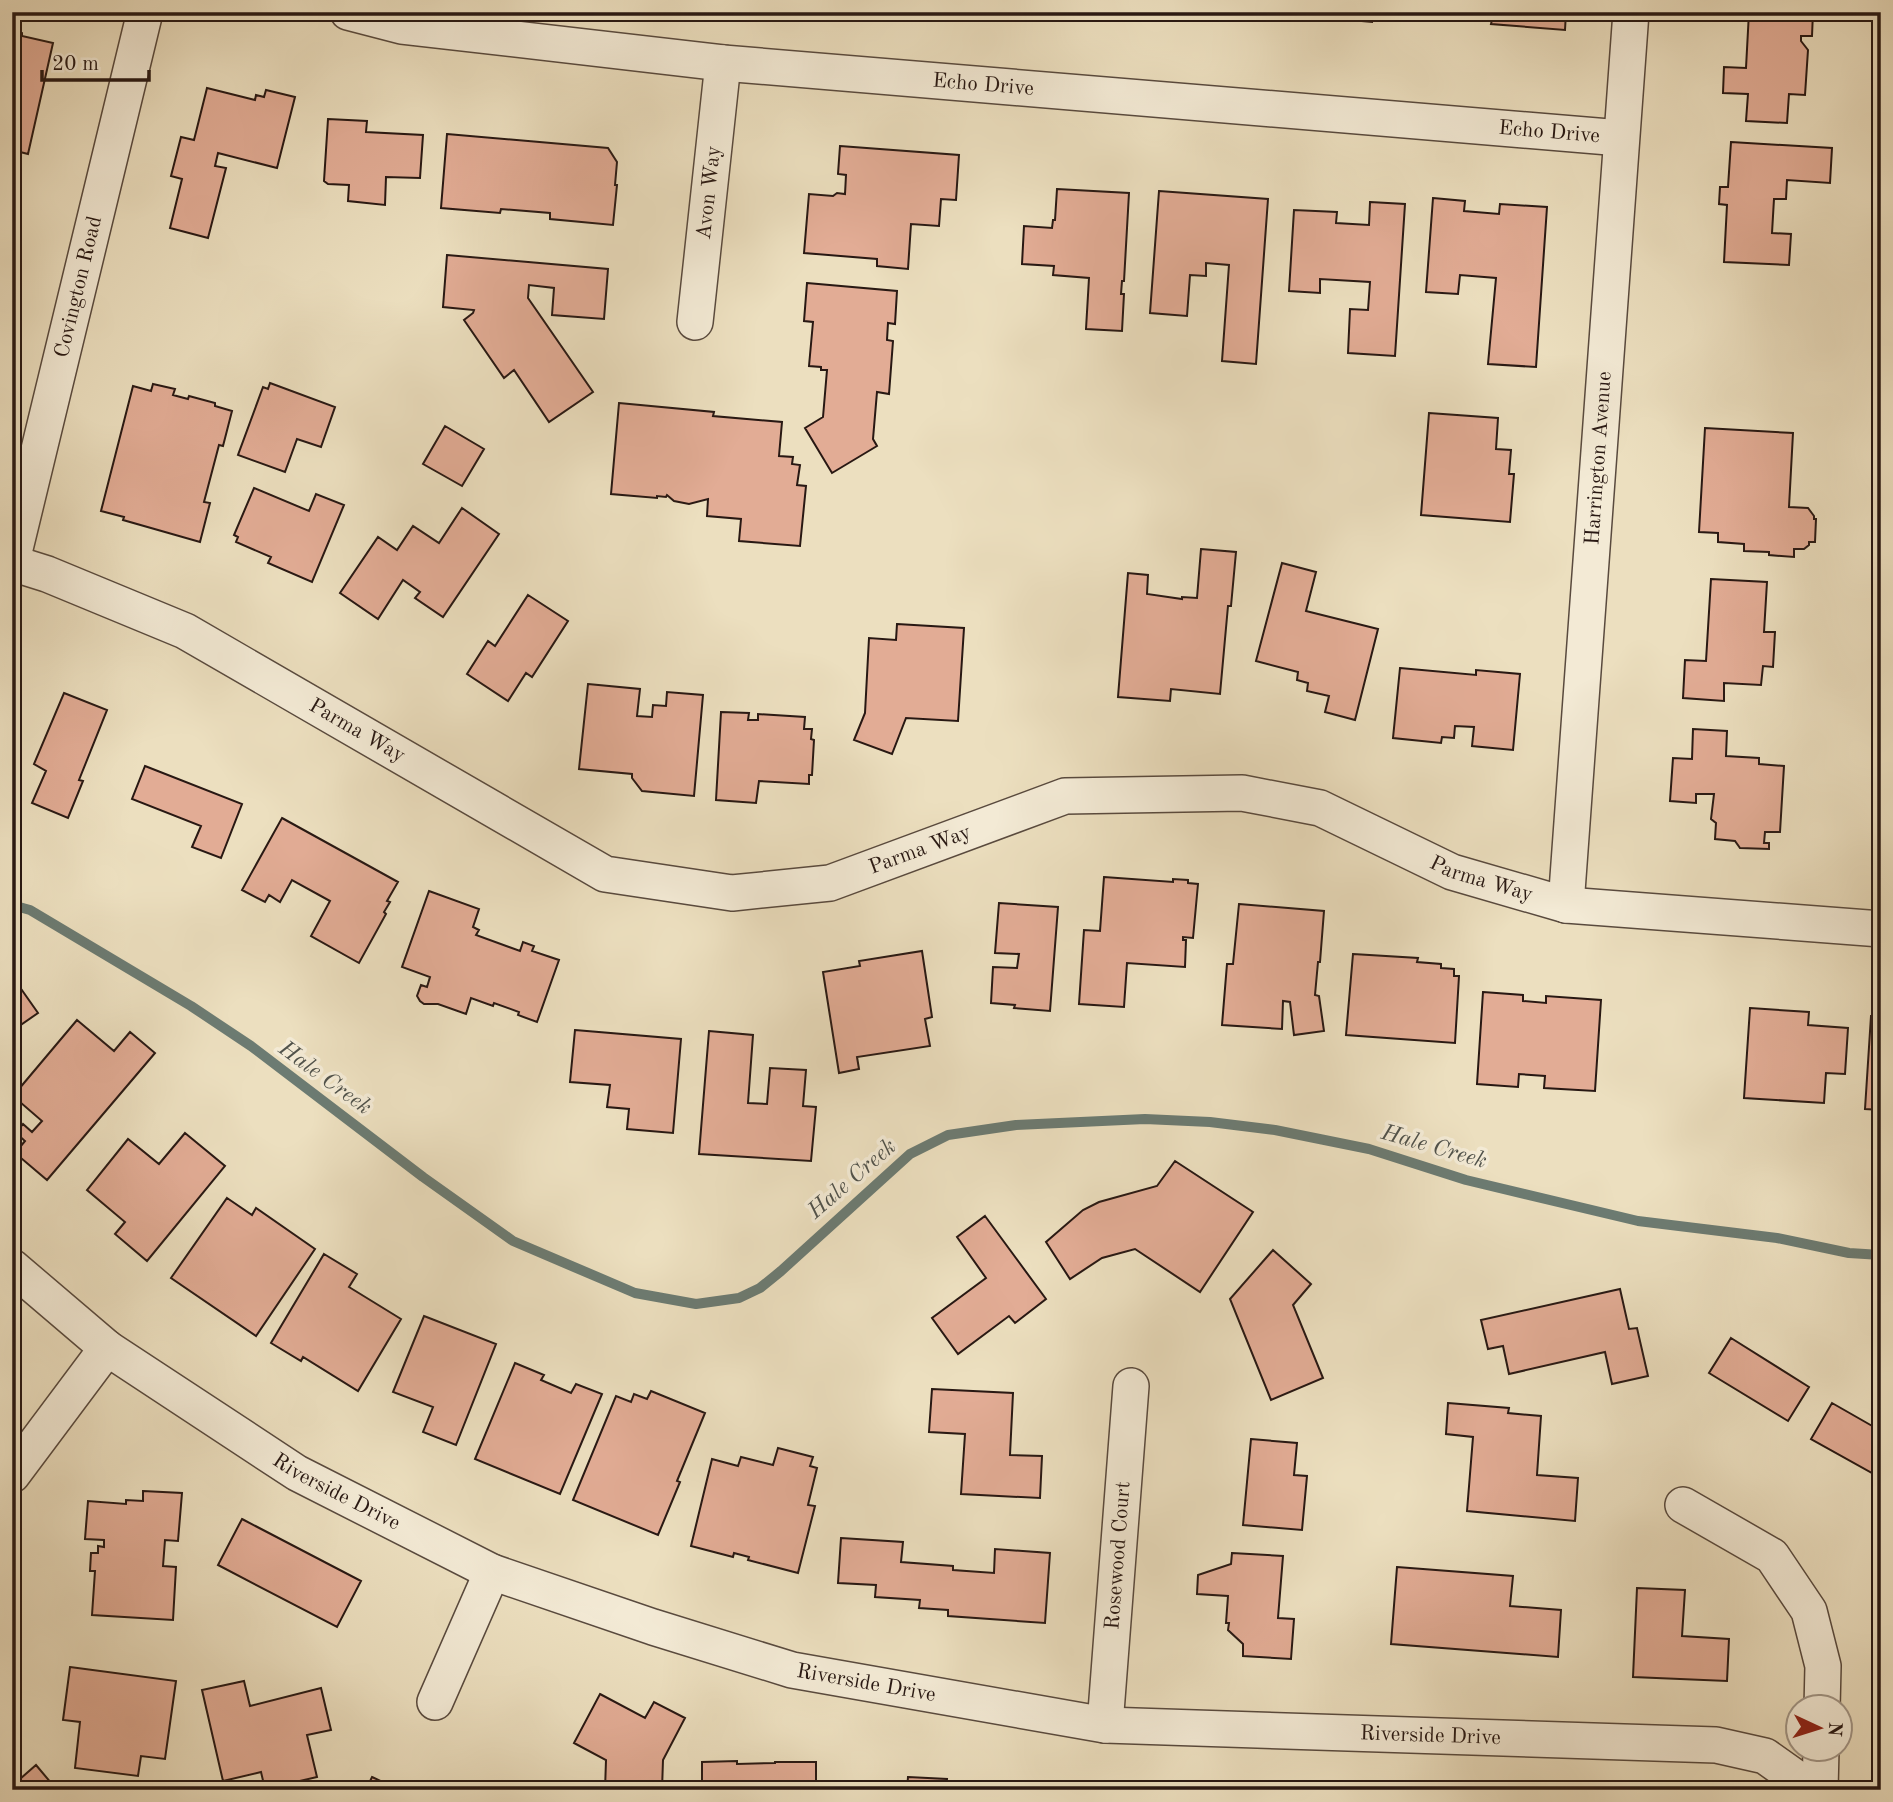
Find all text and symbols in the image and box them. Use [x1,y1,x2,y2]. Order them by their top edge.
scale bar [42,38,149,82]
text: 20 m [52,54,99,75]
street label: Echo Drive [932,70,1035,99]
street label: Echo Drive [1498,117,1601,147]
street label: Avon Way [693,145,724,241]
street label: Covington Road [51,214,106,360]
street label: Harrington Avenue [1582,371,1615,546]
street label: Parma Way [306,695,409,767]
street label: Parma Way [866,821,974,878]
street label: Parma Way [1426,852,1535,905]
water label: Hale Creek [273,1036,376,1119]
water label: Hale Creek [1378,1121,1489,1173]
water label: Hale Creek [803,1135,901,1224]
street label: Riverside Drive [269,1450,404,1534]
street label: Rosewood Court [1102,1480,1134,1631]
street label: Riverside Drive [795,1661,937,1706]
north arrow [1784,1694,1854,1764]
text: N [1823,1721,1843,1737]
street label: Riverside Drive [1360,1723,1501,1748]

